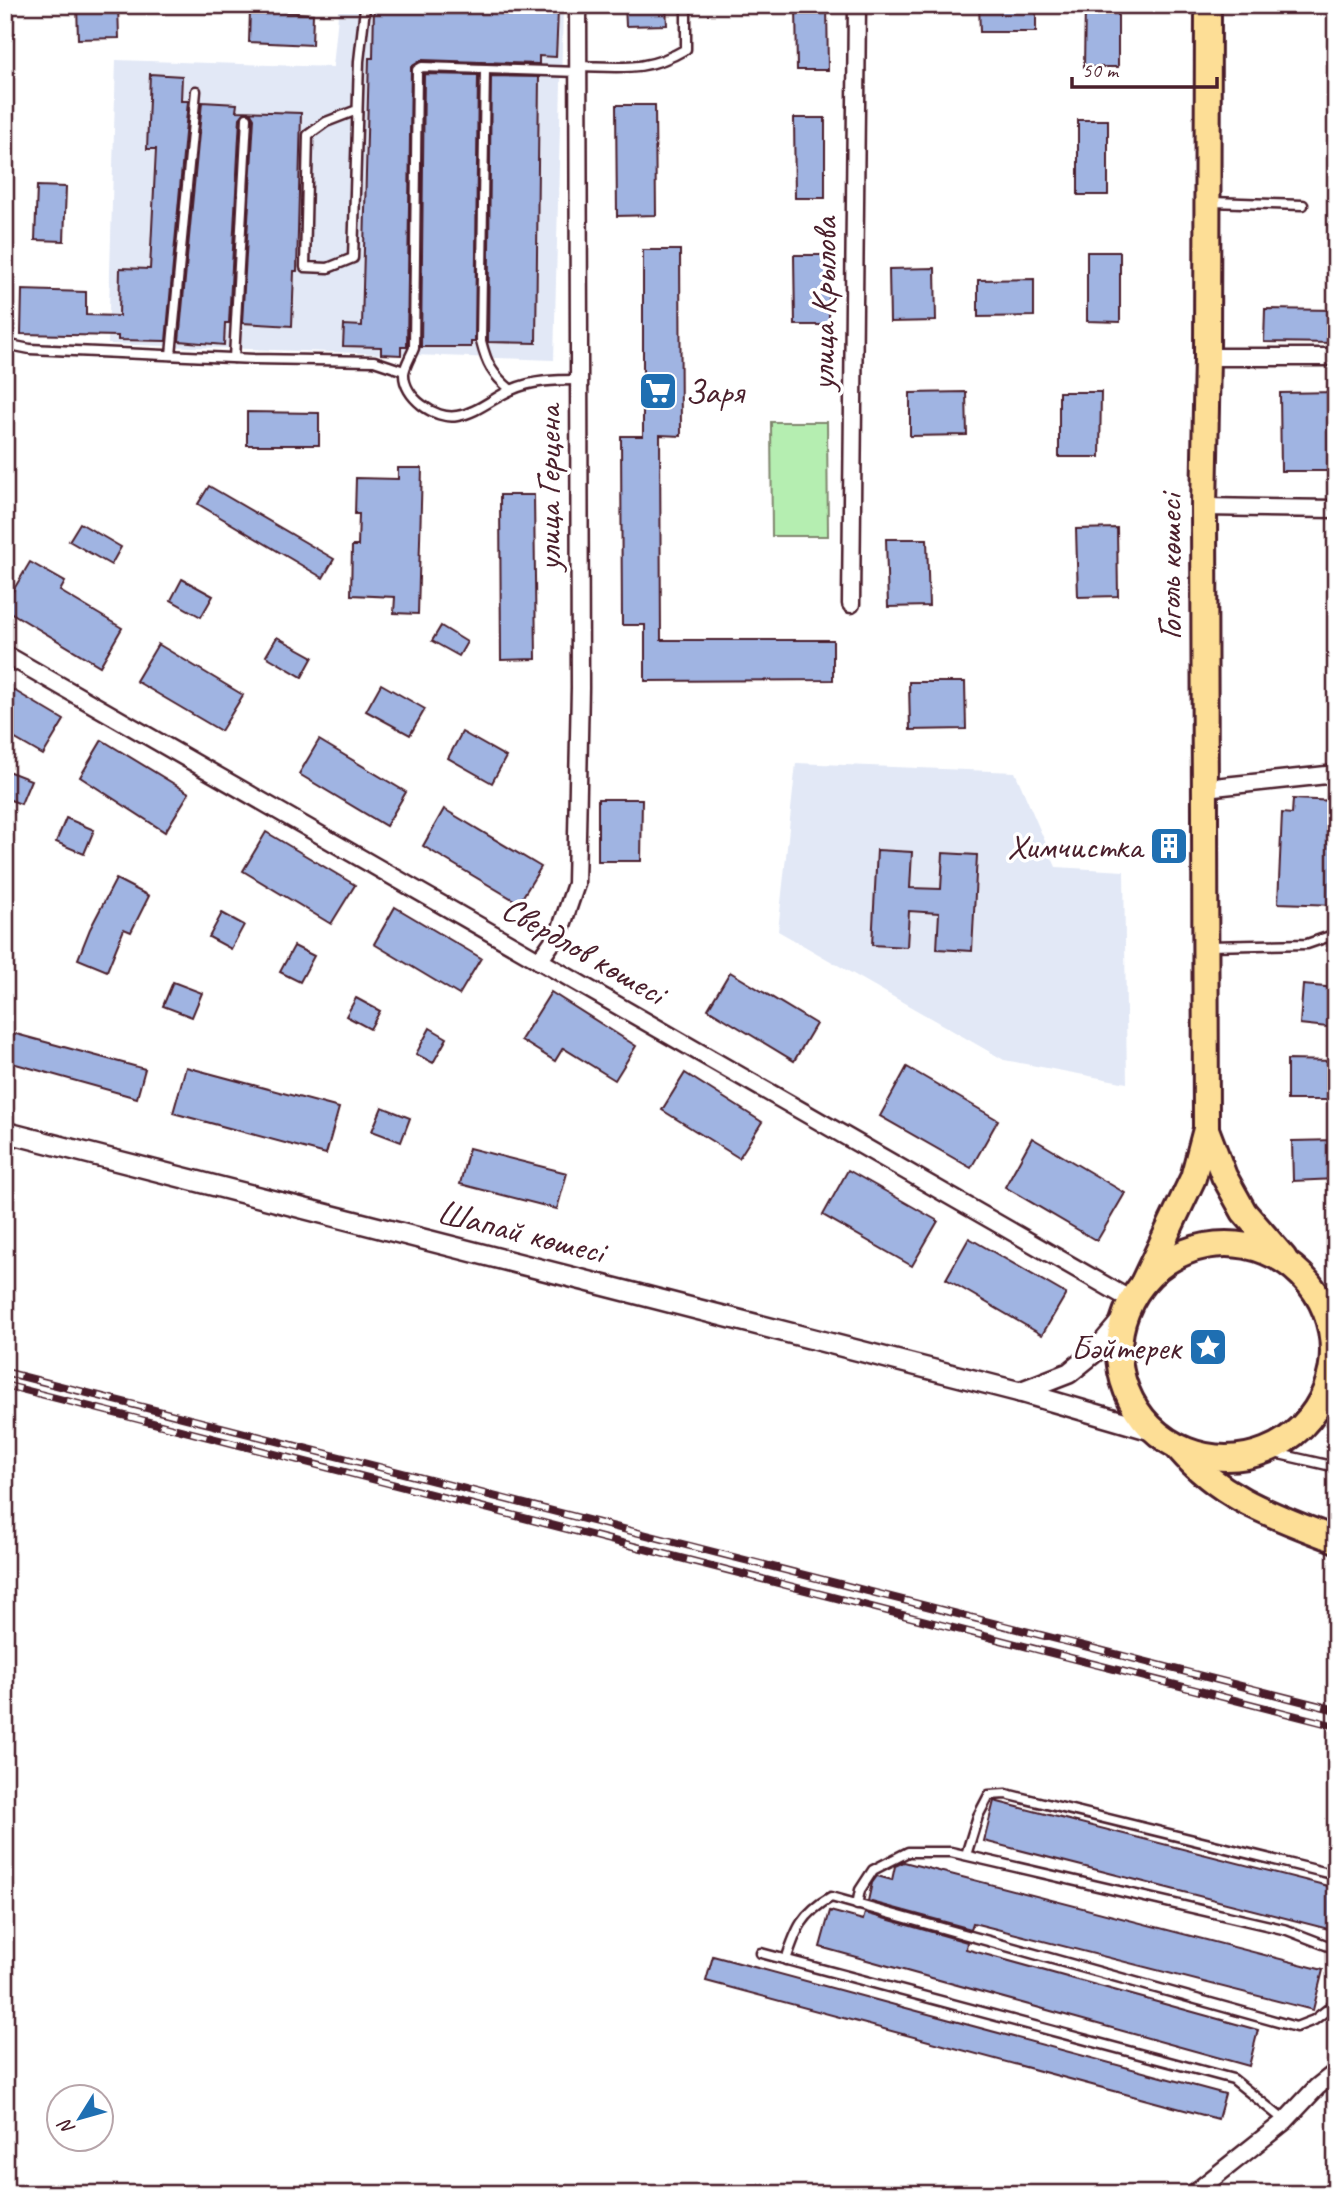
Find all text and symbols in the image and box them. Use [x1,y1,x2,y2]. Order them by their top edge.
scale bar [1072,46,1217,90]
text: 50 m [1082,57,1120,83]
street label: улица Крылова [799,215,848,393]
place label: Заря [685,369,746,414]
supermarket icon: Заря [637,370,679,412]
street label: улица Герцена [526,402,571,573]
street label: Гоголь көшесі [1147,489,1192,640]
place label: Химчистка [1007,824,1145,869]
building icon: Химчистка [1148,825,1190,867]
street label: Свердлов көшесі [494,886,677,1017]
street label: Шапай көшесі [433,1189,613,1275]
place label: Бәйтерек [1071,1325,1183,1370]
place icon: Бәйтерек [1187,1326,1229,1368]
north arrow [46,2084,116,2154]
text: N [52,2113,80,2140]

